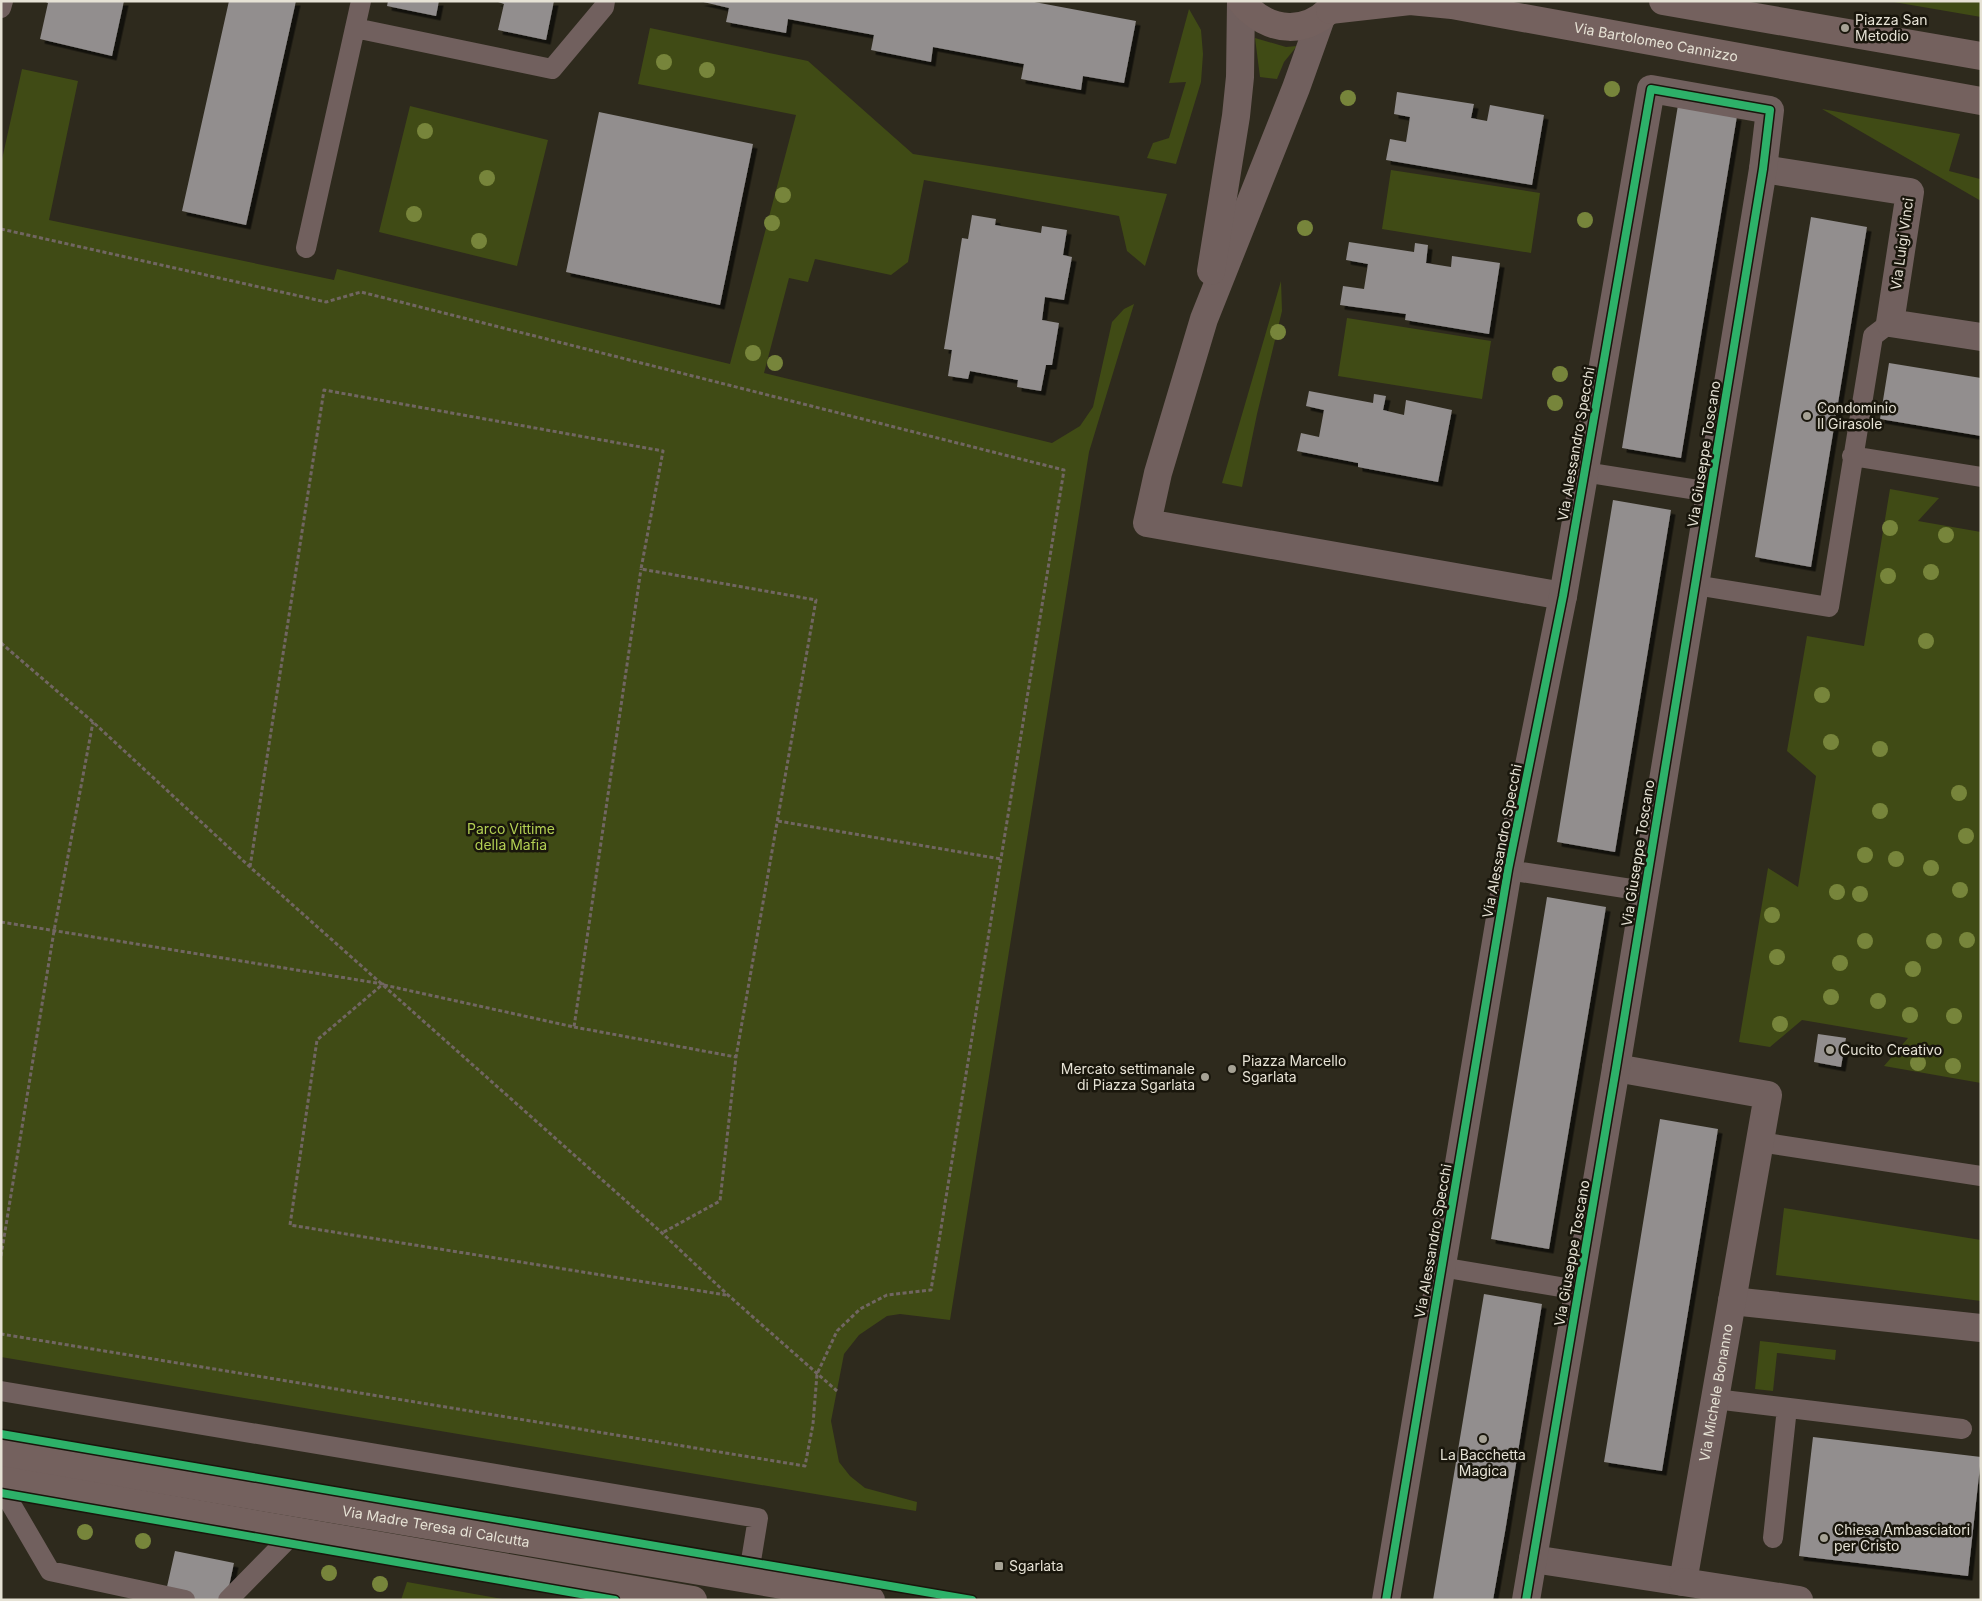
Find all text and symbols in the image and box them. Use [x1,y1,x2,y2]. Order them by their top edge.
place label: Piazza San Metodio [1855,11,1928,44]
street label: Via Bartolomeo Cannizzo [1573,18,1740,65]
marker: Piazza San Metodio [1839,22,1851,34]
street label: Via Luigi Vinci [1887,197,1916,291]
street label: Via Alessandro Specchi [1554,365,1597,522]
street label: Via Giuseppe Toscano [1684,379,1723,528]
place label: Condominio Il Girasole [1817,399,1897,432]
marker: Condominio Il Girasole [1801,410,1813,422]
street label: Via Alessandro Specchi [1478,763,1525,919]
street label: Via Giuseppe Toscano [1618,778,1657,927]
park label: Parco Vittime della Mafia [467,820,555,853]
place label: Cucito Creativo [1840,1041,1942,1058]
marker: Cucito Creativo [1824,1044,1836,1056]
place label: Piazza Marcello Sgarlata [1242,1052,1346,1085]
place label: Mercato settimanale di Piazza Sgarlata [1061,1060,1195,1093]
marker: Piazza Marcello Sgarlata [1226,1063,1238,1075]
marker: Mercato settimanale di Piazza Sgarlata [1199,1071,1211,1083]
street label: Via Alessandro Specchi [1411,1162,1454,1319]
street label: Via Giuseppe Toscano [1550,1178,1593,1327]
street label: Via Michele Bonanno [1695,1322,1736,1463]
marker: La Bacchetta Magica [1477,1433,1489,1445]
place label: La Bacchetta Magica [1440,1446,1526,1479]
street label: Via Madre Teresa di Calcutta [341,1502,531,1550]
place label: Chiesa Ambasciatori per Cristo [1834,1521,1970,1554]
marker: Chiesa Ambasciatori per Cristo [1818,1532,1830,1544]
place label: Sgarlata [1009,1557,1064,1574]
marker: Sgarlata [993,1560,1005,1572]

